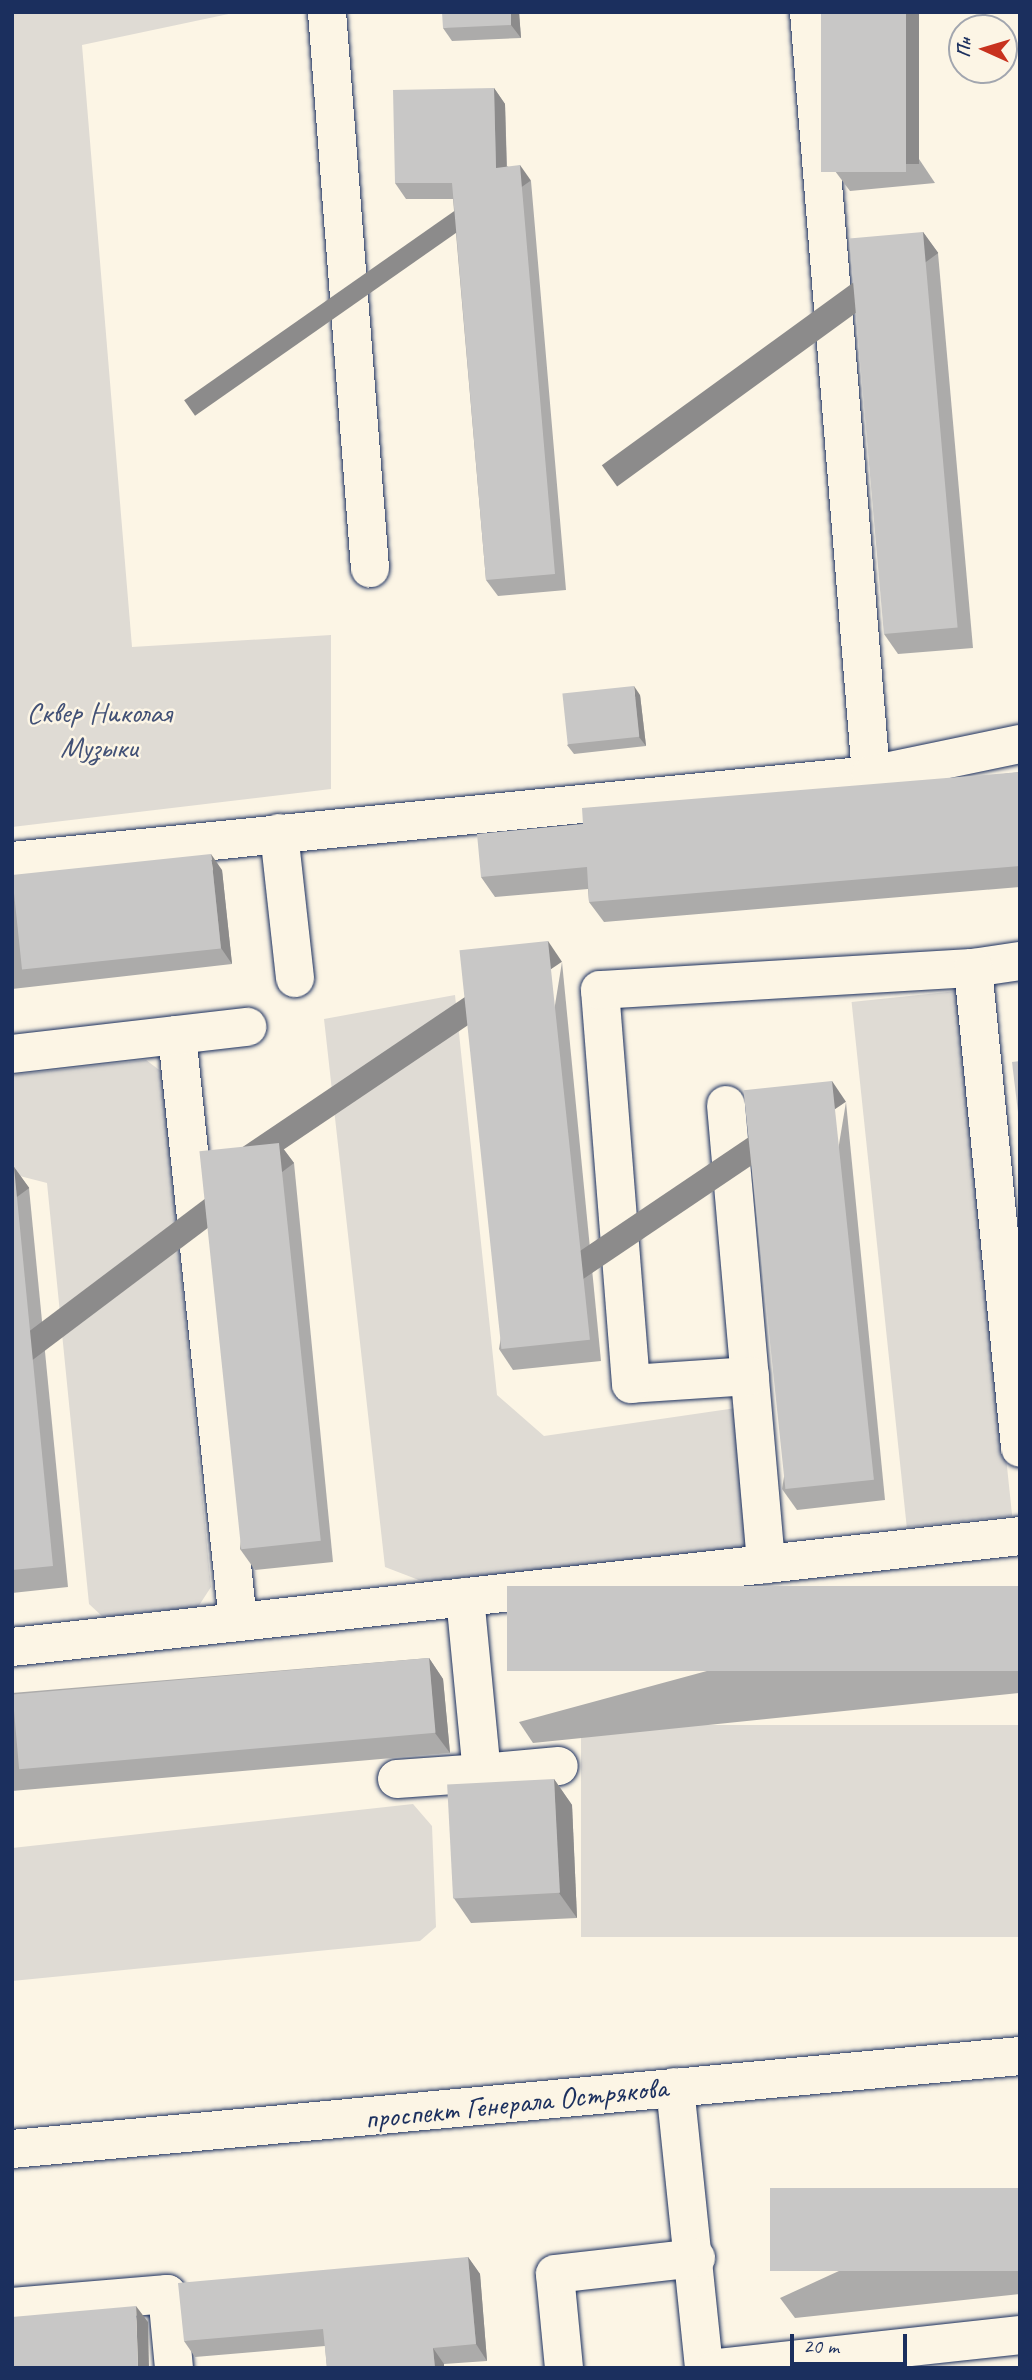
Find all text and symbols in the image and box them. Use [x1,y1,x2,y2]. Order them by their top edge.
north arrow [948,14,1018,84]
text: Пн [951,37,977,58]
park label: Сквер Николая Музыки [27,694,171,764]
street label: проспект Генерала Острякова [362,2069,670,2137]
scale bar [794,2320,911,2364]
text: 20 m [803,2333,839,2359]

